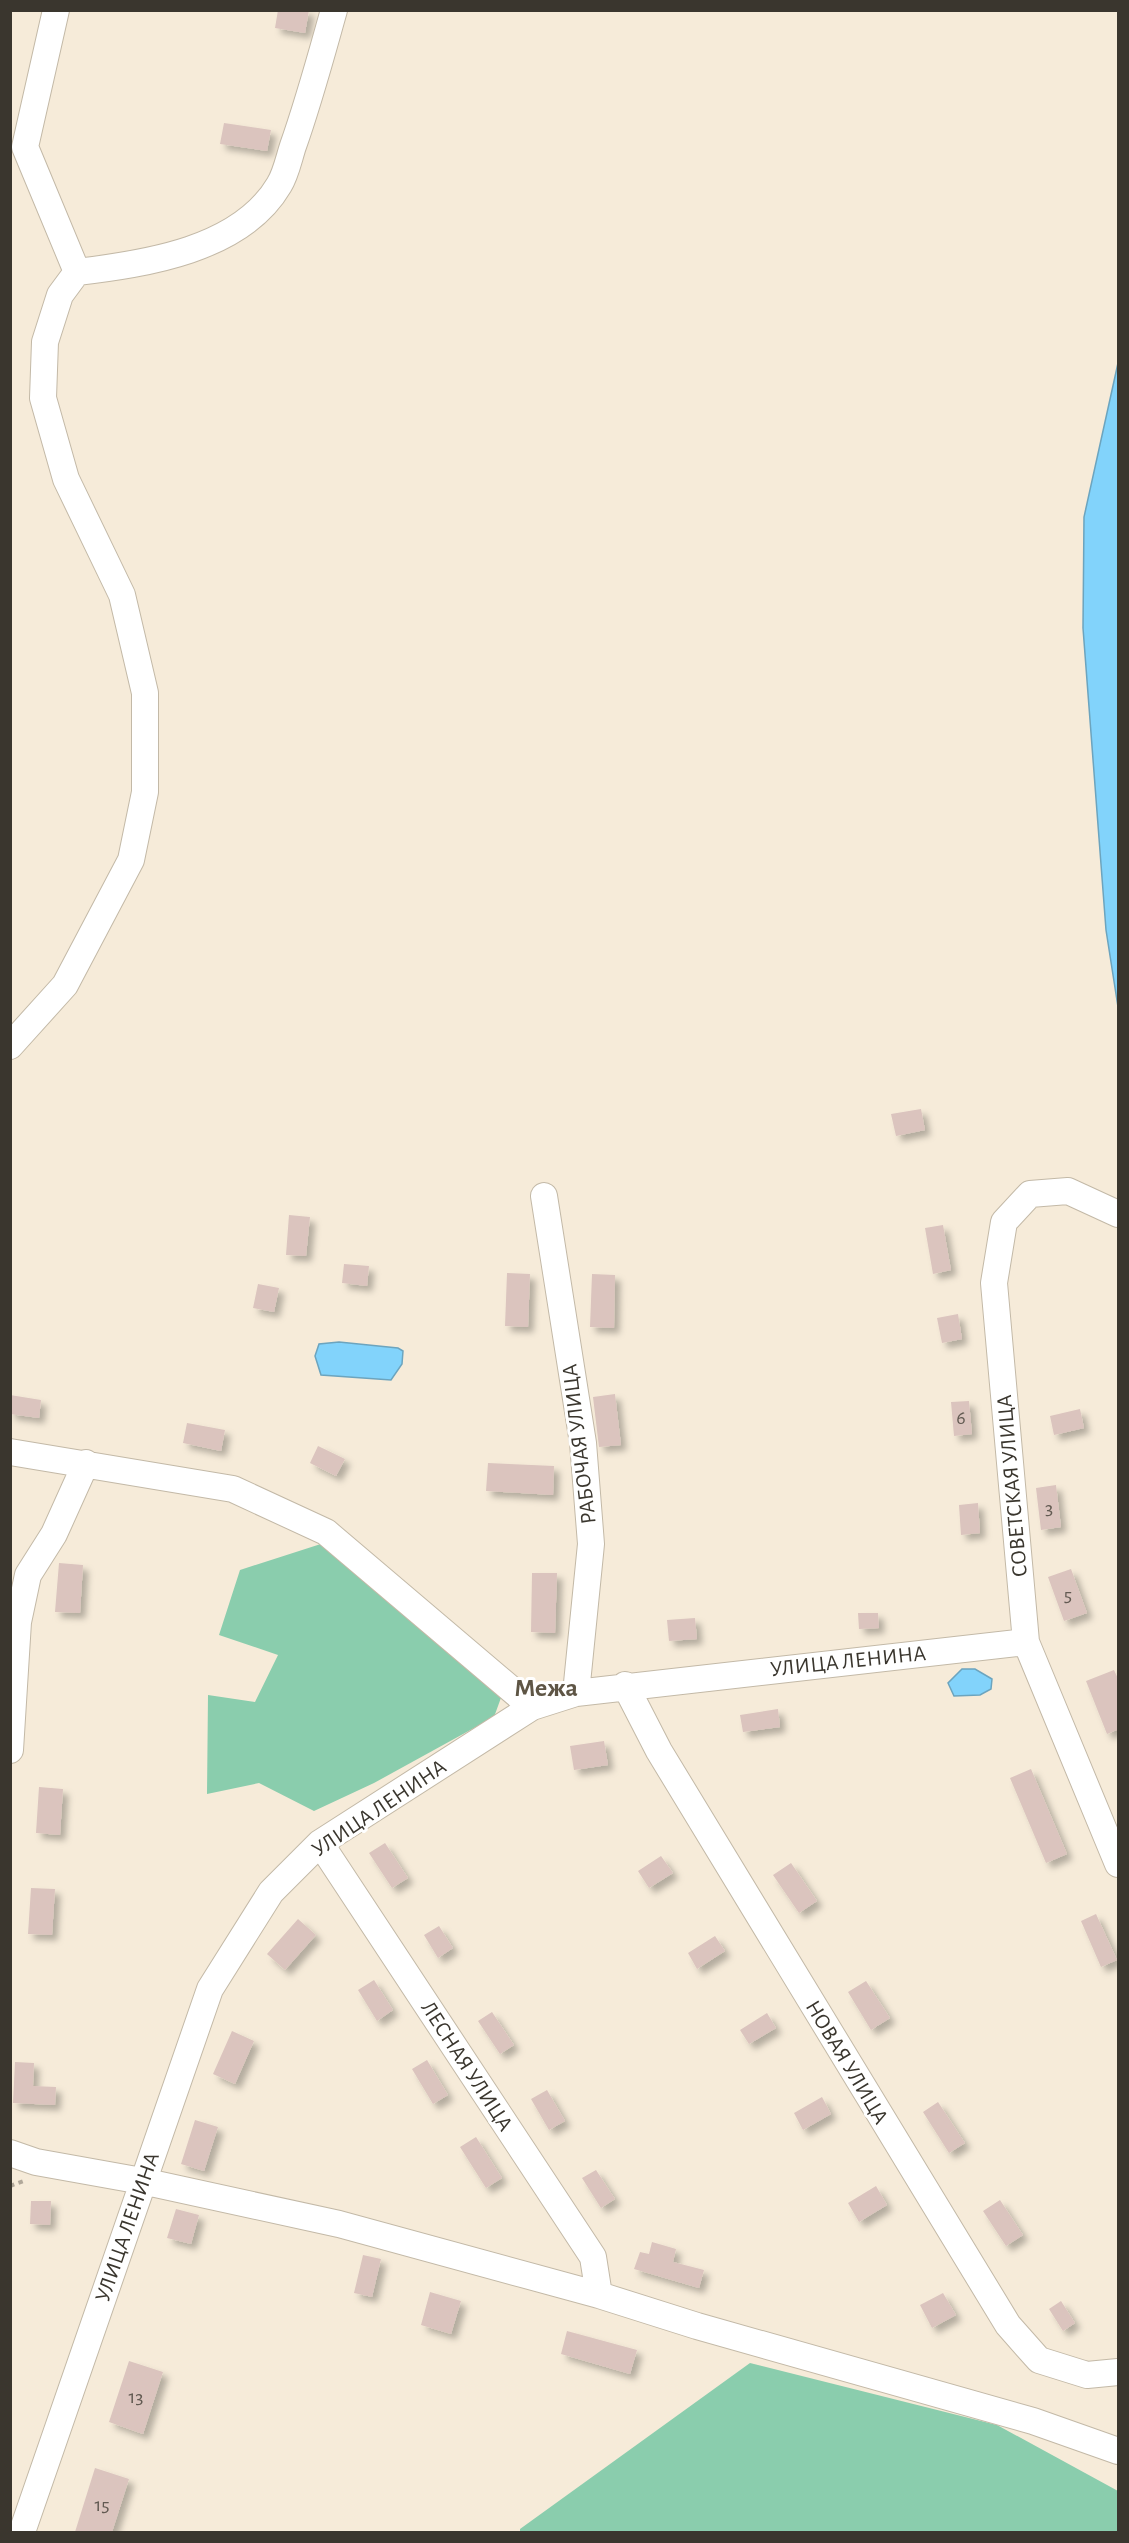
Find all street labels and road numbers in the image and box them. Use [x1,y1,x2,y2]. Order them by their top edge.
street label: РАБОЧАЯ УЛИЦА [558,1363,600,1525]
street label: СОВЕТСКАЯ УЛИЦА [993,1394,1031,1578]
street label: УЛИЦА ЛЕНИНА [769,1642,927,1680]
street label: УЛИЦА ЛЕНИНА [308,1755,450,1861]
street label: НОВАЯ УЛИЦА [802,1996,892,2128]
street label: ЛЕСНАЯ УЛИЦА [417,1997,517,2135]
street label: УЛИЦА ЛЕНИНА [91,2149,163,2305]

